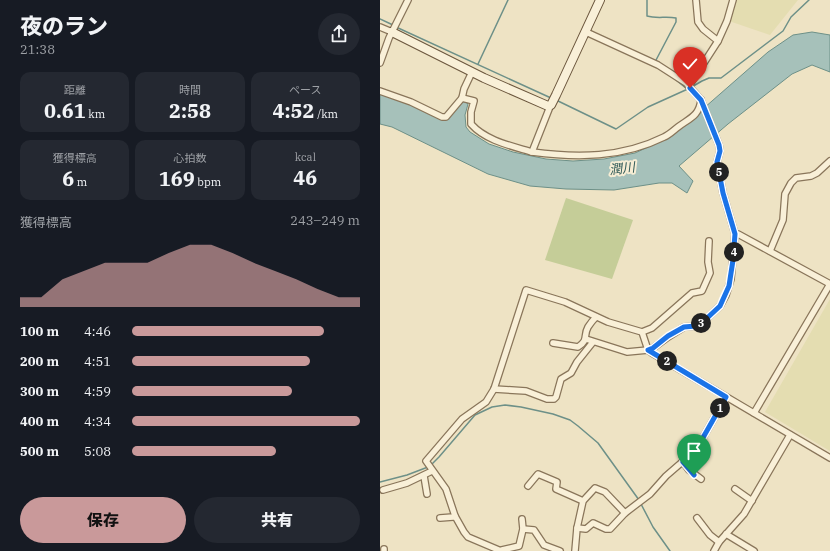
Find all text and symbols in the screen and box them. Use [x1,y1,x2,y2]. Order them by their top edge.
text: 夜のラン [20,11,108,40]
button: share [318,13,360,55]
text: 21:38 [20,41,55,58]
pin [673,47,707,88]
icon: check [679,53,701,75]
text: 距離 [64,83,86,97]
text: 時間 [179,83,201,97]
text: ペース [289,83,322,97]
text: 0.61 [44,97,86,124]
text: 2:58 [169,97,211,124]
text: 4:52 [273,97,315,124]
text: km [86,107,105,121]
text: /km [315,107,338,121]
text: kcal [295,150,316,164]
text: 獲得標高 [53,151,97,165]
text: 心拍数 [173,151,206,165]
water label: 潤川 [608,158,638,179]
pin: 5 [709,162,729,182]
text: 46 [293,164,317,191]
text: 6 [62,165,74,192]
text: 169 [159,165,195,192]
text: 5 [716,165,722,179]
text: m [74,175,87,189]
text: bpm [195,175,221,189]
text: 243–249 m [290,212,360,229]
text: 獲得標高 [20,214,72,231]
pin: 4 [724,242,744,262]
text: 4 [731,245,737,259]
pin: 3 [691,313,711,333]
text: 3 [698,316,704,330]
text: 100 m [20,323,59,340]
text: 4:46 [84,323,111,340]
pin: 2 [657,351,677,371]
text: 200 m [20,353,59,370]
text: 4:51 [84,353,111,370]
text: 2 [664,354,670,368]
text: 300 m [20,383,59,400]
text: 4:59 [84,383,111,400]
pin: 1 [710,398,730,418]
text: 1 [717,401,723,415]
text: 400 m [20,413,59,430]
text: 4:34 [84,413,111,430]
pin [677,434,711,475]
icon: arrive [683,440,705,462]
text: 500 m [20,443,59,460]
text: 5:08 [84,443,111,460]
button: 保存 [20,497,186,543]
button: 共有 [194,497,360,543]

